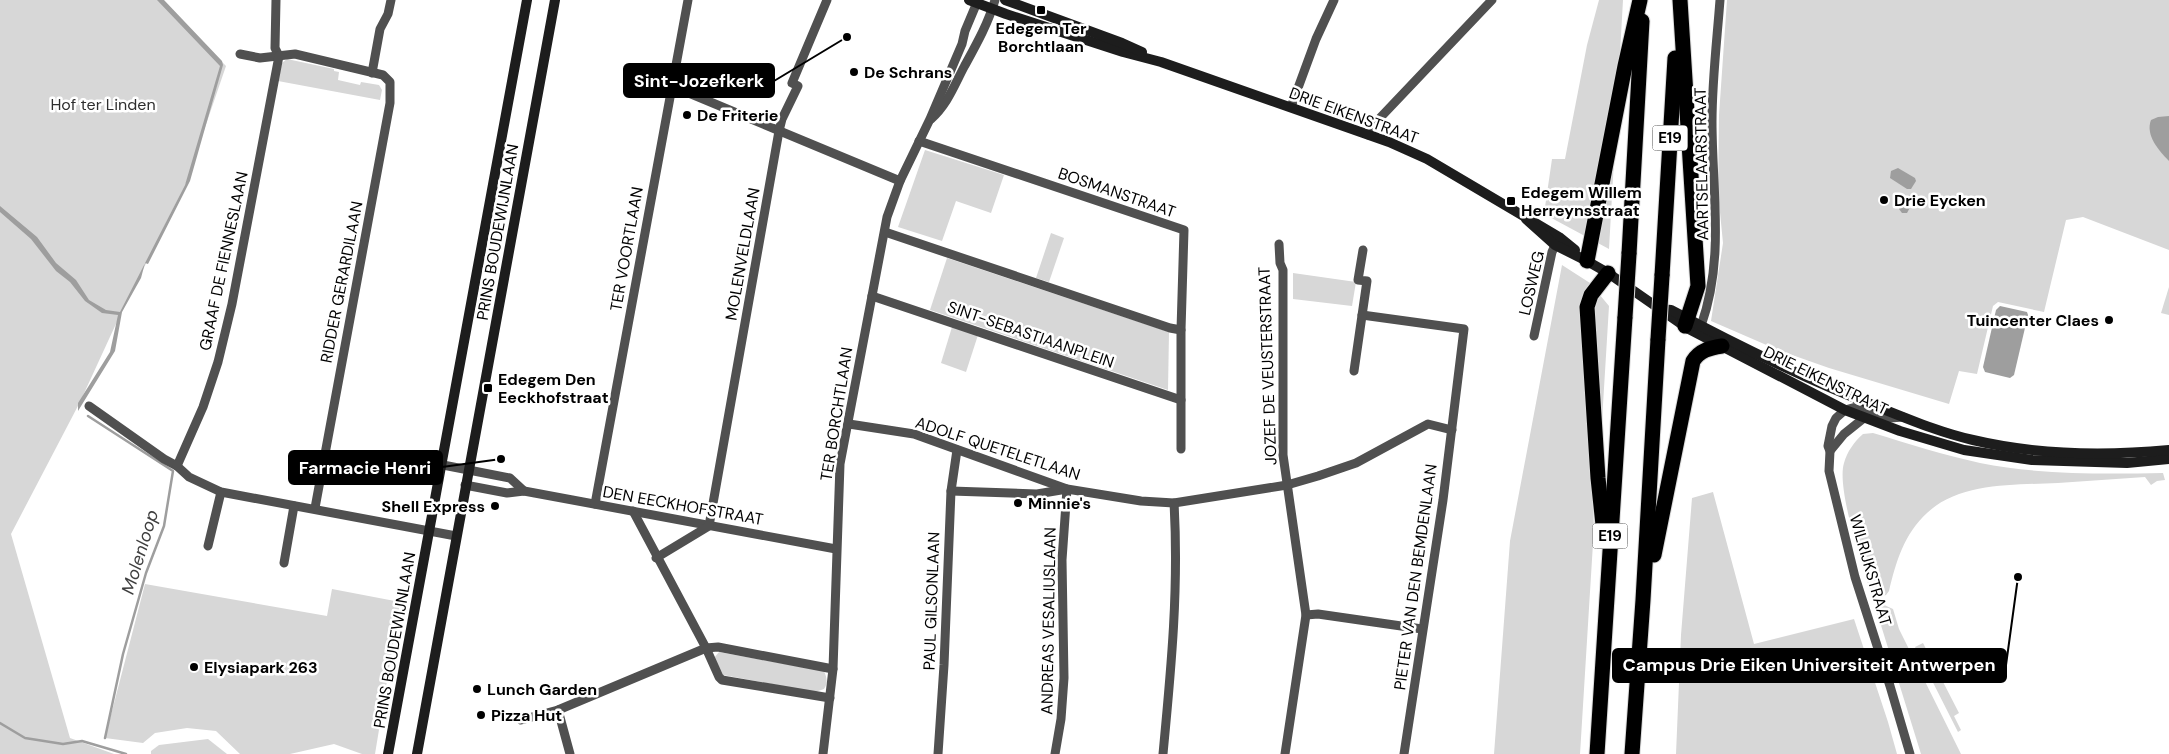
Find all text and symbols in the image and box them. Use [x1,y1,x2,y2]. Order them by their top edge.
marker: Edegem Ter Borchtlaan [1035,4,1047,16]
place label: Edegem Ter Borchtlaan [995,18,1087,57]
place label: De Schrans [864,62,952,83]
callout: Sint-Jozefkerk [624,64,774,97]
marker: De Schrans [848,66,860,78]
text: Sint-Jozefkerk [634,69,765,93]
street label: DRIE EIKENSTRAAT [1286,82,1421,149]
street label: AARTSELAARSTRAAT [1690,87,1713,241]
park label: Hof ter Linden [50,94,156,115]
place label: De Friterie [697,105,778,126]
marker: De Friterie [681,109,693,121]
road number: E19 [1652,126,1688,150]
street label: PRINS BOUDEWIJNLAAN [472,142,523,322]
street label: BOSMANSTRAAT [1055,163,1178,222]
street label: GRAAF DE FIENNESLAAN [194,170,253,353]
place label: Edegem Willem Herreynsstraat [1521,182,1642,221]
street label: TER VOORTLAAN [605,185,648,313]
street label: MOLENVELDLAAN [720,186,764,322]
place label: Drie Eycken [1894,190,1986,211]
marker: Drie Eycken [1878,194,1890,206]
marker: Edegem Willem Herreynsstraat [1505,195,1517,207]
street label: RIDDER GERARDILAAN [316,199,367,365]
street label: LOSWEG [1514,249,1549,317]
street label: JOZEF DE VEUSTERSTRAAT [1254,266,1281,465]
street label: SINT-SEBASTIAANPLEIN [945,296,1117,373]
place label: Tuincenter Claes [1967,310,2099,331]
marker: Tuincenter Claes [2103,314,2115,326]
street label: DRIE EIKENSTRAAT [1760,341,1892,420]
street label: TER BORCHTLAAN [816,346,857,483]
place label: Edegem Den Eeckhofstraat [498,369,609,408]
marker: Edegem Den Eeckhofstraat [482,382,494,394]
street label: ADOLF QUETELETLAAN [913,412,1083,485]
callout: Farmacie Henri [289,451,442,484]
text: Farmacie Henri [299,456,431,480]
street label: PIETER VAN DEN BEMDENLAAN [1389,463,1442,692]
street label: DEN EECKHOFSTRAAT [601,481,765,530]
place label: Minnie's [1028,493,1091,514]
place label: Shell Express [381,496,485,517]
marker: Minnie's [1012,497,1024,509]
marker: Shell Express [489,500,501,512]
water label: Molenloop [116,507,164,597]
street label: WILRIJKSTRAAT [1845,512,1896,628]
road number: E19 [1592,524,1628,548]
street label: ANDREAS VESALIUSLAAN [1036,527,1061,715]
street label: PAUL GILSONLAAN [919,531,944,671]
street label: PRINS BOUDEWIJNLAAN [369,550,420,730]
callout: Campus Drie Eiken Universiteit Antwerpen [1613,649,2006,682]
text: Campus Drie Eiken Universiteit Antwerpen [1622,653,1996,677]
place label: Elysiapark 263 [204,657,318,678]
marker: Elysiapark 263 [188,661,200,673]
place label: Lunch Garden [487,679,597,700]
marker: Lunch Garden [471,683,483,695]
place label: Pizza Hut [491,705,562,726]
marker: Pizza Hut [475,709,487,721]

